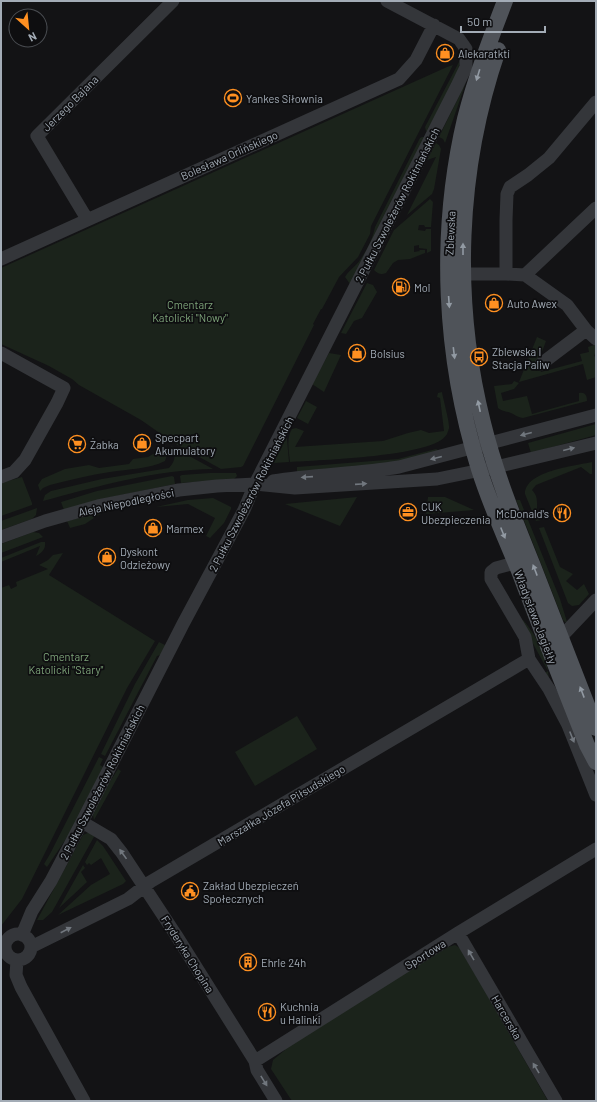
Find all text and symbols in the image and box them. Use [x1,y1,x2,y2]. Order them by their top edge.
north arrow [8,8,48,48]
scale bar [461,8,545,34]
text: 50 m [467,14,492,28]
text: N [27,30,39,45]
shop icon: Alekaratkti [435,43,455,63]
place label: Alekaratkti [458,47,510,60]
one-way arrow [475,69,481,81]
street label: Jerzego Bajana [39,72,101,134]
sports icon: Yankes Siłownia [223,88,243,108]
place label: Yankes Siłownia [246,92,323,105]
street label: 2 Pułku Szwoleżerów Rokitniańskich [352,125,442,285]
street label: Bolesława Orlińskiego [178,128,280,182]
street label: Zblewska [442,211,458,255]
one-way arrow [460,242,466,255]
fuel station icon: Mol [391,277,411,297]
place label: Mol [414,281,430,294]
shop icon: Auto Awex [484,293,504,313]
one-way arrow [446,296,453,308]
place label: Auto Awex [507,297,557,310]
park label: Cmentarz Katolicki "Nowy" [152,298,228,324]
shop icon: Bolsius [347,343,367,363]
place label: Zblewska I Stacja Paliw [492,345,550,371]
place label: Bolsius [370,347,405,360]
one-way arrow [451,347,457,359]
bus stop icon: Zblewska I Stacja Paliw [469,347,489,367]
one-way arrow [476,400,482,412]
street label: 2 Pułku Szwoleżerów Rokitniańskich [206,414,296,574]
place label: Specpart Akumulatory [155,431,215,457]
one-way arrow [520,431,532,437]
shop icon: Specpart Akumulatory [132,433,152,453]
supermarket icon: Żabka [67,434,87,454]
place label: Żabka [90,437,119,451]
one-way arrow [563,446,576,452]
one-way arrow [430,455,442,461]
one-way arrow [301,473,314,480]
one-way arrow [355,480,367,487]
street label: Aleja Niepodległości [77,485,175,519]
place label: CUK Ubezpieczenia [421,500,490,526]
office icon: CUK Ubezpieczenia [398,502,418,522]
restaurant icon: McDonald's [552,503,572,523]
place label: McDonald's [496,507,549,520]
shop icon: Marmex [143,518,163,538]
place label: Marmex [166,522,203,535]
one-way arrow [501,527,507,539]
place label: Dyskont Odzieżowy [120,545,170,571]
shop icon: Dyskont Odzieżowy [97,547,117,567]
one-way arrow [531,564,537,576]
street label: Władysława Jagiełły [512,568,560,666]
park label: Cmentarz Katolicki "Stary" [29,650,104,676]
one-way arrow [578,685,584,697]
street label: 2 Pułku Szwoleżerów Rokitniańskich [57,702,147,862]
one-way arrow [569,731,576,743]
street label: Marszałka Józefa Piłsudskiego [215,762,347,848]
one-way arrow [119,849,127,860]
place label: Zakład Ubezpieczeń Społecznych [203,879,299,905]
public building icon: Zakład Ubezpieczeń Społecznych [180,881,200,901]
street label: Fryderyka Chopina [159,913,217,995]
one-way arrow [60,927,72,933]
street label: Sportowa [402,936,448,972]
one-way arrow [468,949,475,961]
building icon: Ehrle 24h [238,952,258,972]
place label: Ehrle 24h [261,956,306,969]
street label: Harcerska [489,993,525,1041]
place label: Kuchnia u Halinki [280,1000,321,1026]
restaurant icon: Kuchnia u Halinki [257,1002,277,1022]
one-way arrow [533,1062,540,1074]
one-way arrow [261,1075,268,1087]

